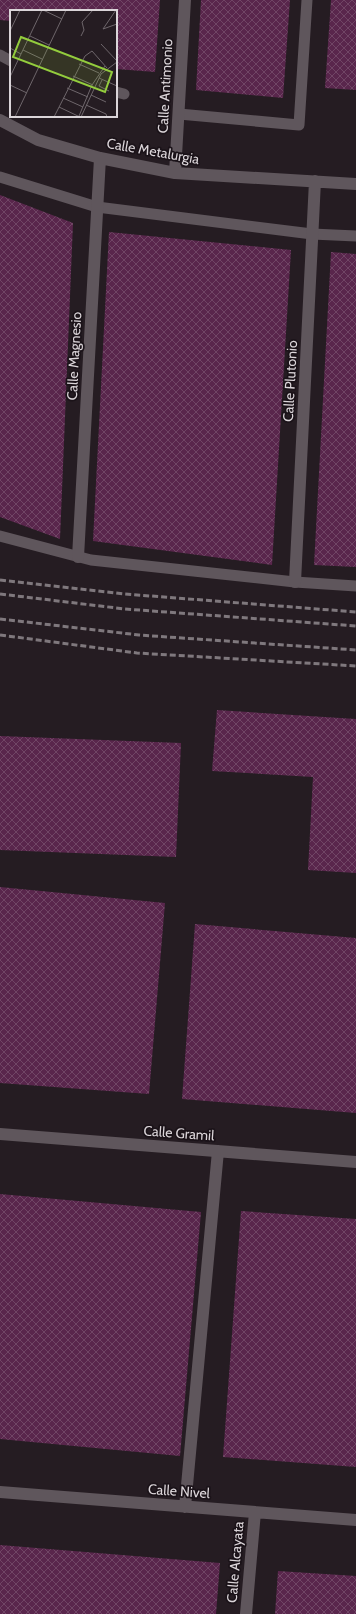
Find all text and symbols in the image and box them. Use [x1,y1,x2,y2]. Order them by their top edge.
inset map [10,10,117,117]
street label: Calle Antimonio [154,38,176,134]
street label: Calle Metalurgia [105,134,201,168]
street label: Calle Magnesio [63,311,85,401]
street label: Calle Plutonio [279,339,301,422]
street label: Calle Gramil [143,1122,216,1145]
street label: Calle Nivel [147,1480,211,1502]
street label: Calle Alcayata [222,1520,248,1604]

